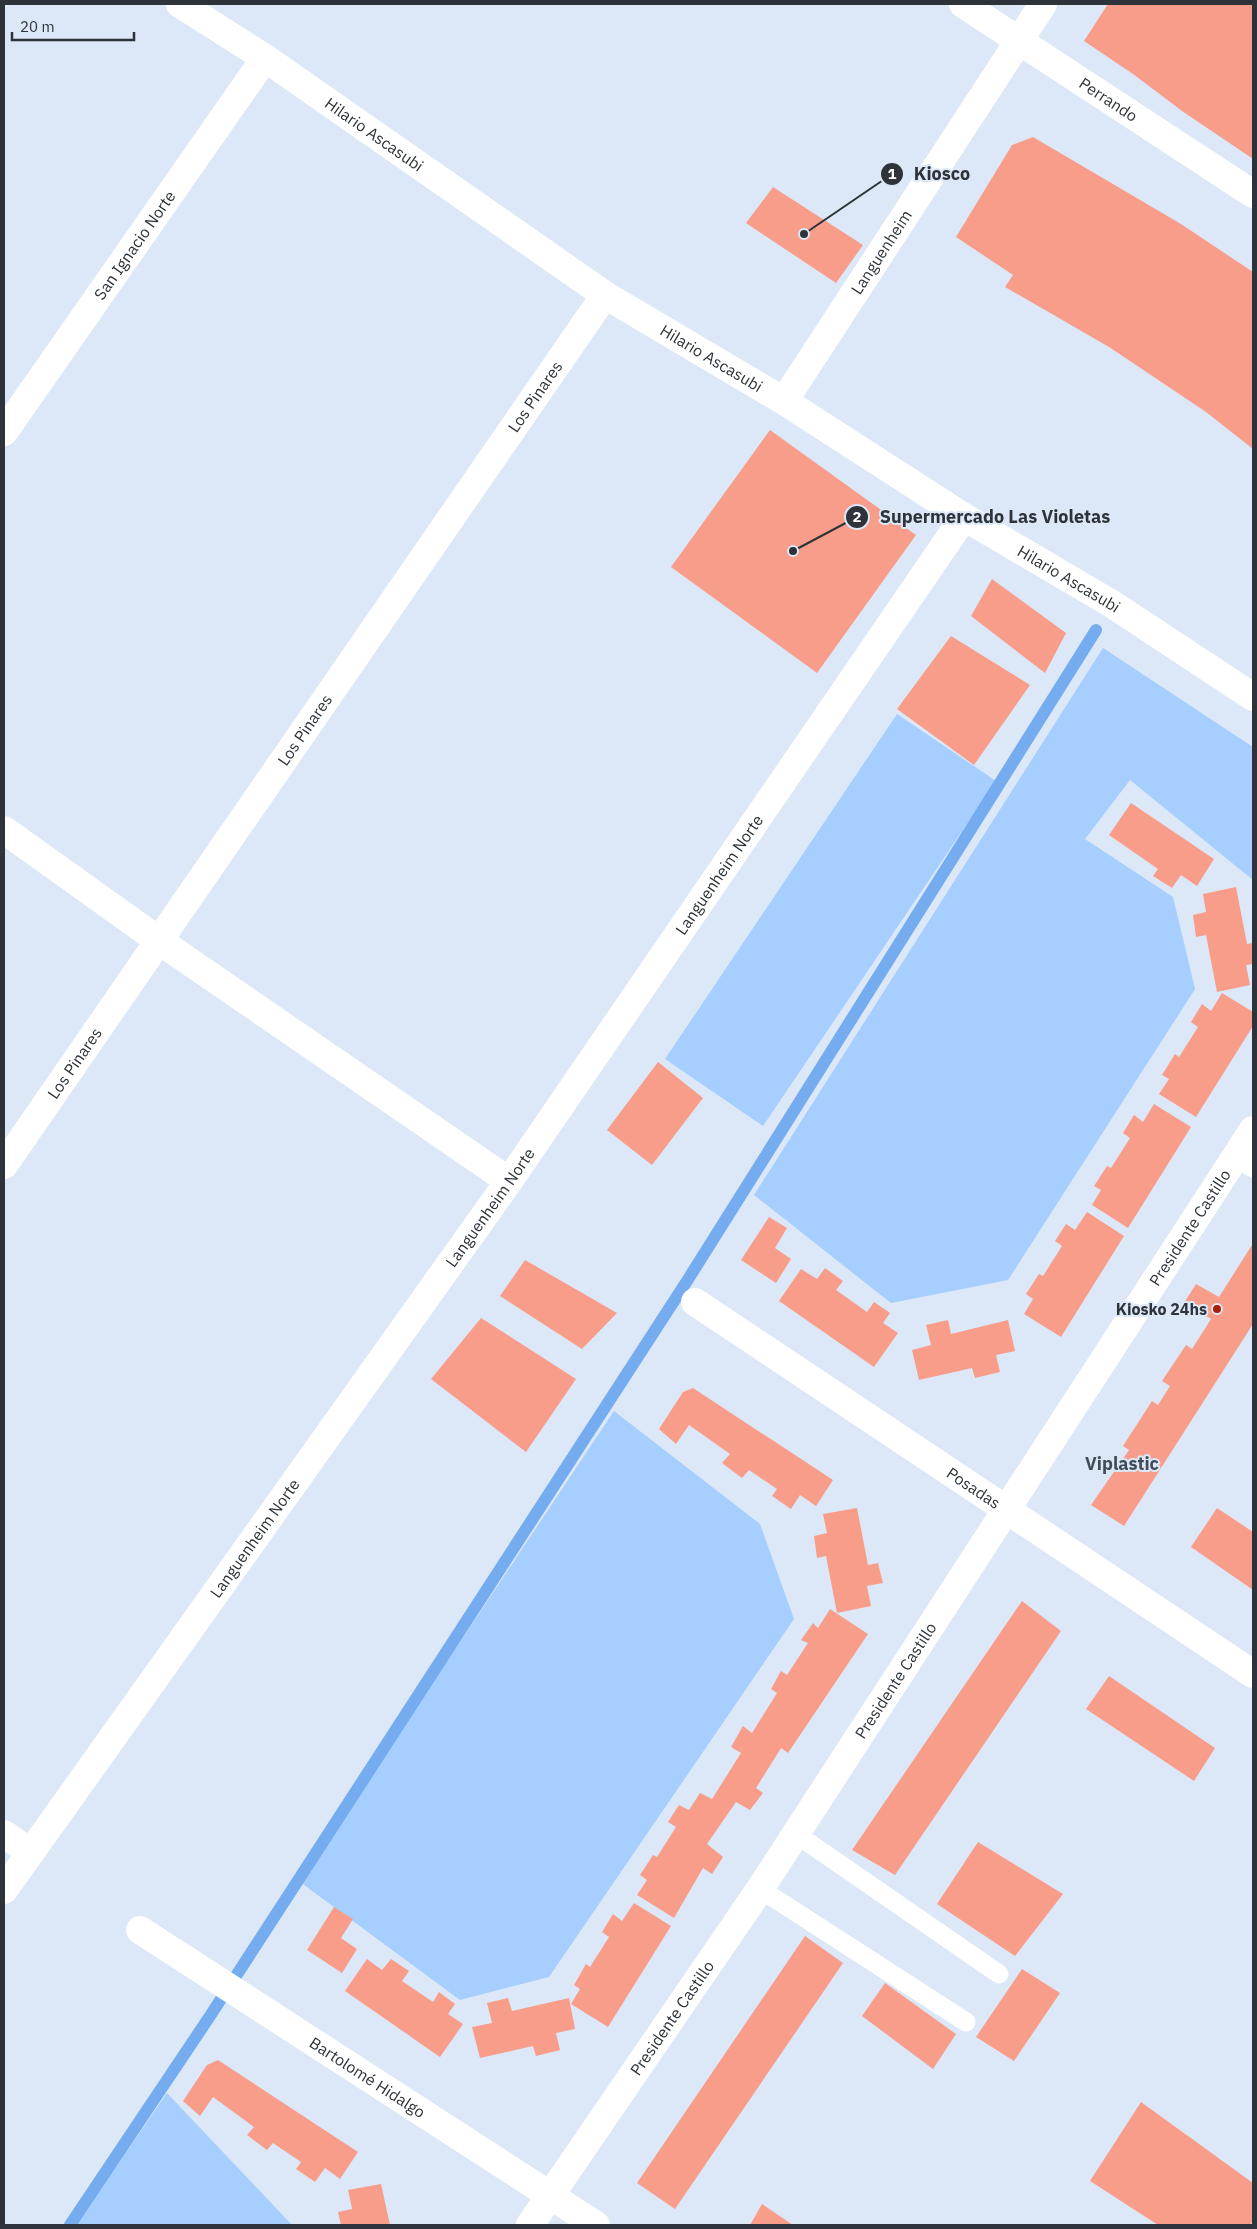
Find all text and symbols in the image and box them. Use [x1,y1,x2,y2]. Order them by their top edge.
scale bar [12,10,135,42]
text: 20 m [20,17,55,36]
street label: Perrando [1076,73,1142,126]
street label: Hilario Ascasubi [321,93,428,176]
callout: Kiosco [879,158,980,191]
text: Kiosco [914,162,970,185]
text: 1 [887,164,897,183]
street label: San Ignacio Norte [89,186,180,303]
street label: Languenheim [846,206,916,298]
street label: Hilario Ascasubi [657,320,766,396]
street label: Los Pinares [503,357,566,436]
callout: Supermercado Las Violetas [845,500,1120,533]
text: Supermercado Las Violetas [880,505,1110,528]
text: 2 [852,507,862,526]
street label: Hilario Ascasubi [1014,541,1124,617]
street label: Los Pinares [273,690,336,769]
street label: Languenheim Norte [671,810,767,938]
street label: Los Pinares [43,1023,106,1102]
street label: Languenheim Norte [441,1144,539,1271]
street label: Presidente Castillo [1145,1166,1235,1289]
place label: Kiosko 24hs [1116,1299,1207,1319]
marker: Kiosko 24hs [1211,1303,1223,1315]
district label: Viplastic [1085,1452,1159,1475]
street label: Posadas [943,1463,1004,1513]
street label: Languenheim Norte [206,1475,304,1601]
street label: Presidente Castillo [850,1618,941,1742]
street label: Presidente Castillo [625,1957,718,2079]
street label: Bartolomé Hidalgo [306,2032,429,2122]

